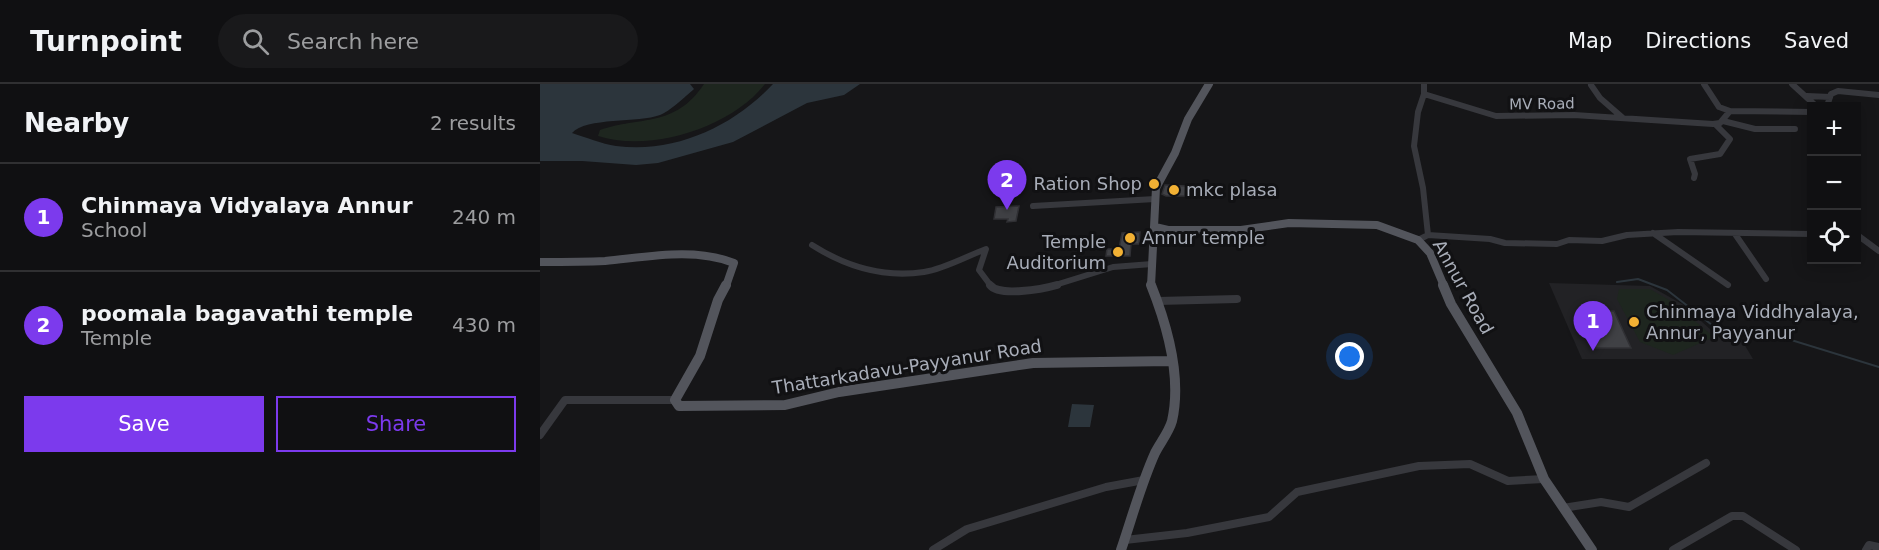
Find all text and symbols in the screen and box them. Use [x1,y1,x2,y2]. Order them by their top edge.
search box [218,14,638,68]
text: Turnpoint [30,25,182,58]
icon: search [239,25,272,58]
text: Search here [287,29,419,54]
text: Map [1568,29,1612,53]
text: Directions [1645,29,1751,53]
text: Saved [1784,29,1849,53]
street label: MV Road [1509,94,1575,114]
map controls [1807,102,1861,264]
button: + [1807,102,1861,156]
text: Nearby [24,108,129,138]
text: 2 results [430,111,516,135]
button: − [1807,156,1861,210]
pin: 2 [988,160,1026,210]
place label: Ration Shop [1033,173,1142,194]
marker: Ration Shop [1147,177,1161,191]
place label: mkc plasa [1186,179,1277,200]
marker: mkc plasa [1167,183,1181,197]
text: Chinmaya Vidyalaya Annur [81,193,412,218]
text: 1 [37,205,50,229]
text: 240 m [452,205,516,229]
button: locate [1807,210,1861,264]
text: School [81,218,147,242]
place label: Annur temple [1142,227,1265,248]
place label: Temple Auditorium [1006,231,1106,273]
marker: Annur temple [1123,231,1137,245]
street label: Annur Road [1429,236,1498,338]
marker: Temple Auditorium [1111,245,1125,259]
text: poomala bagavathi temple [81,301,413,326]
place label: Chinmaya Viddhyalaya, Annur, Payyanur [1646,301,1859,343]
pin: 1 [1574,302,1612,351]
text: 2 [37,313,50,337]
text: 430 m [452,313,516,337]
marker: Chinmaya Viddhyalaya, Annur, Payyanur [1627,315,1641,329]
text: Temple [81,326,152,350]
street label: Thattarkadavu-Payyanur Road [770,335,1043,398]
your location [1335,342,1364,371]
button: Save [24,396,264,452]
button: Share [276,396,516,452]

